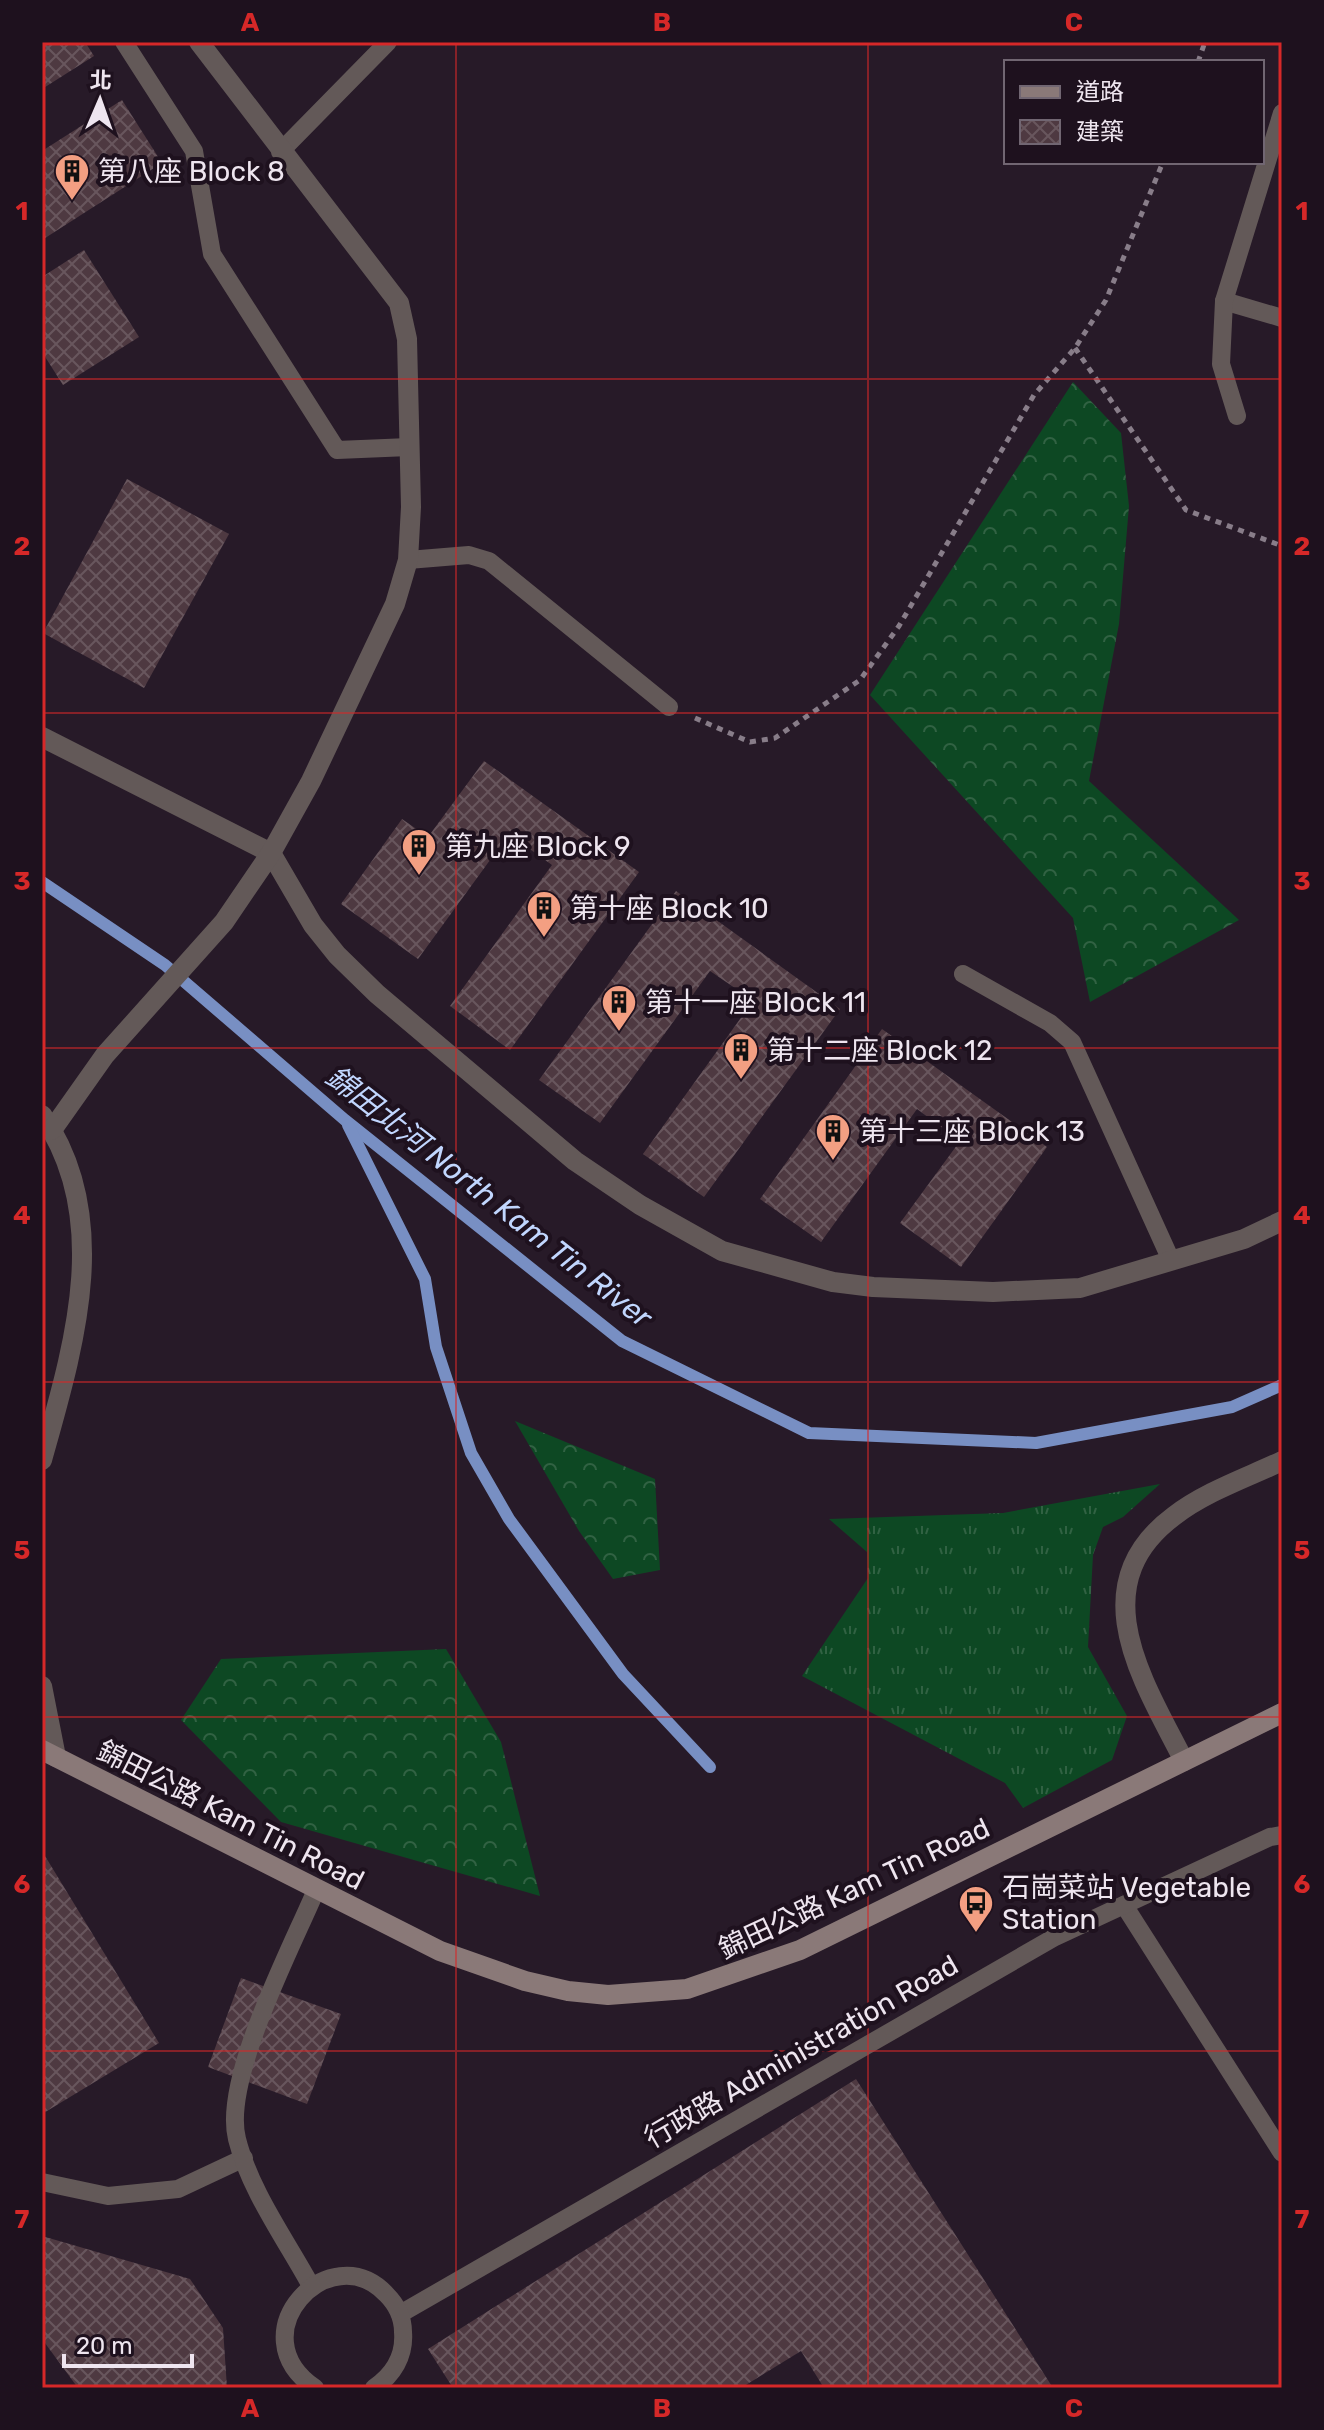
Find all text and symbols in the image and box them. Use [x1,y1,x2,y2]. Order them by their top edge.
text: A [241,7,260,38]
text: B [653,7,671,38]
text: C [1065,7,1083,38]
north arrow [60,60,140,140]
legend [1004,60,1264,164]
text: 北 [89,67,112,94]
text: 道路 [1076,78,1124,106]
text: 建築 [1076,118,1124,146]
building icon: 第八座 Block 8 [53,152,91,202]
place label: 第八座 Block 8 [98,155,285,188]
text: 1 [16,196,28,227]
text: 1 [1296,196,1308,227]
text: 2 [14,531,30,562]
text: 2 [1294,531,1310,562]
building icon: 第九座 Block 9 [400,827,438,877]
place label: 第九座 Block 9 [445,830,631,863]
text: 3 [13,866,31,897]
text: 3 [1293,866,1311,897]
building icon: 第十座 Block 10 [525,889,563,939]
place label: 第十座 Block 10 [570,892,769,925]
building icon: 第十一座 Block 11 [600,983,638,1033]
place label: 第十一座 Block 11 [645,986,866,1019]
building icon: 第十二座 Block 12 [722,1031,760,1081]
place label: 第十二座 Block 12 [767,1034,992,1067]
water label: 錦田北河 North Kam Tin River [319,1059,660,1336]
building icon: 第十三座 Block 13 [814,1112,852,1162]
place label: 第十三座 Block 13 [859,1115,1085,1148]
text: 4 [13,1200,31,1231]
text: 4 [1293,1200,1311,1231]
text: 5 [14,1535,30,1566]
text: 5 [1294,1535,1310,1566]
street label: 錦田公路 Kam Tin Road [92,1734,370,1897]
street label: 錦田公路 Kam Tin Road [714,1811,995,1966]
text: 6 [14,1869,31,1900]
text: 6 [1294,1869,1311,1900]
place label: 石崗菜站 Vegetable Station [1002,1871,1251,1936]
bus stop icon: 石崗菜站 Vegetable Station [957,1884,995,1934]
street label: 行政路 Administration Road [639,1948,964,2155]
text: 7 [15,2204,30,2235]
text: 7 [1295,2204,1310,2235]
scale bar [64,2318,192,2368]
text: 20 m [76,2332,133,2360]
text: A [241,2393,260,2424]
text: B [653,2393,671,2424]
text: C [1065,2393,1083,2424]

